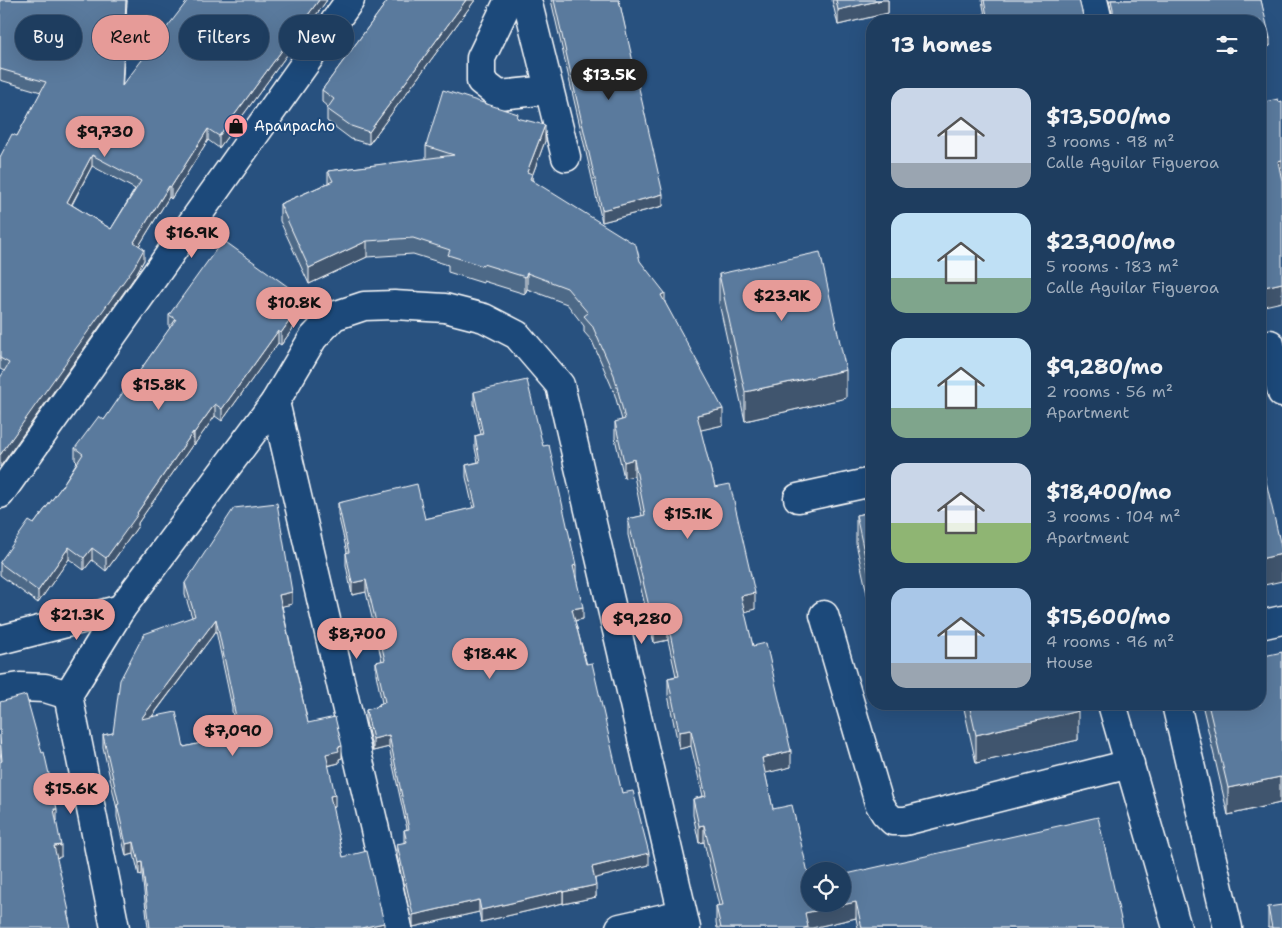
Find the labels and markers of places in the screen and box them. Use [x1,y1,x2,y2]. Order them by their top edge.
pin: $13.5K [568,58,650,101]
shop icon: Apanpacho [223,113,249,139]
pin: $9,730 [64,116,146,158]
place label: Apanpacho [254,116,335,136]
pin: $16.9K [151,216,233,259]
pin: $23.9K [741,280,823,322]
pin: $10.8K [253,286,335,329]
pin: $15.8K [118,368,200,411]
pin: $15.1K [647,498,729,540]
pin: $21.3K [36,598,118,641]
pin: $9,280 [601,602,683,645]
pin: $8,700 [316,618,398,660]
pin: $18.4K [449,638,531,680]
pin: $7,090 [192,714,274,757]
pin: $15.6K [30,772,112,815]

